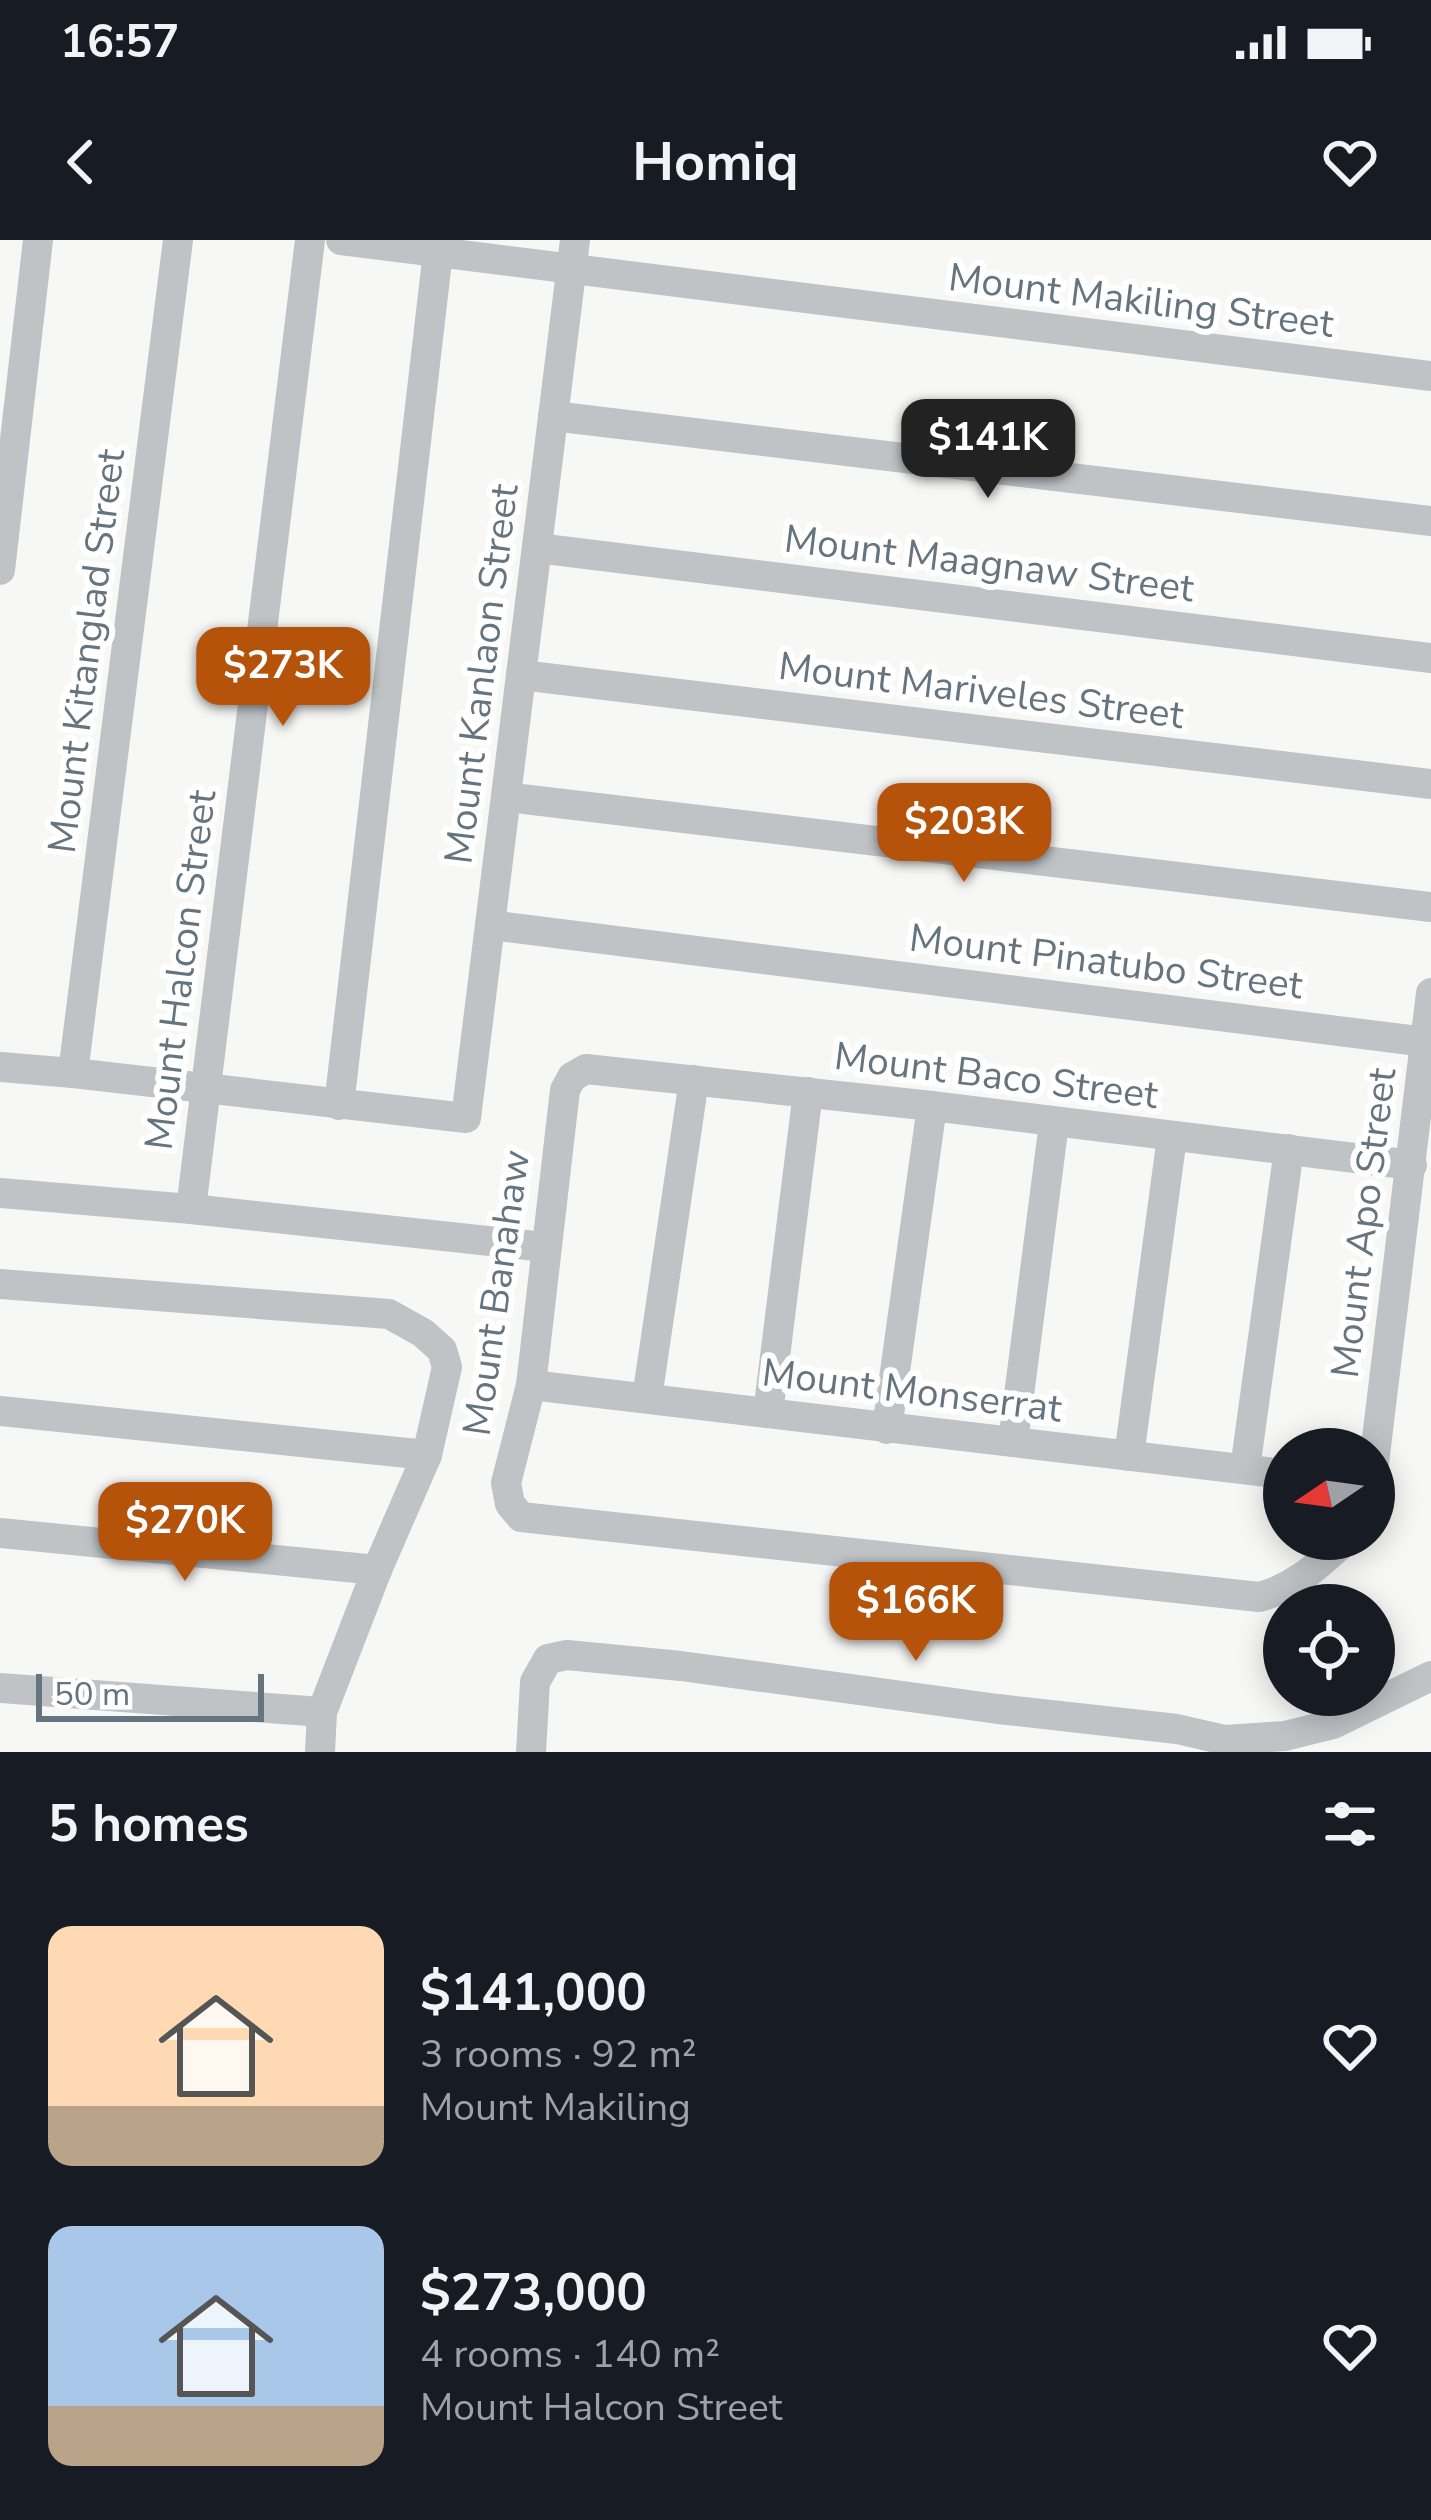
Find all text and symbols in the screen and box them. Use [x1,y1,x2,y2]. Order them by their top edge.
text: 16:57 [60,12,179,73]
text: Homiq [632,125,799,199]
icon: back [48,129,114,195]
icon: heart [1317,129,1383,195]
street label: Mount Makiling Street [946,251,1337,351]
pin: $141K [904,399,1072,501]
text: $141K [928,411,1048,464]
street label: Mount Kitanglad Street [36,446,138,856]
street label: Mount Kanlaon Street [432,481,532,867]
street label: Mount Maagnaw Street [781,513,1197,615]
pin: $273K [199,627,367,729]
text: $273K [223,639,343,692]
street label: Mount Mariveles Street [775,640,1187,742]
pin: $203K [880,783,1048,885]
street label: Mount Halcon Street [133,787,229,1153]
text: $203K [904,795,1024,848]
street label: Mount Pinatubo Street [906,912,1306,1012]
street label: Mount Baco Street [831,1030,1161,1122]
street label: Mount Apo Street [1319,1065,1409,1381]
street label: Mount Banahaw [451,1147,543,1439]
street label: Mount Monserrat [759,1346,1065,1436]
north arrow [1263,1428,1395,1560]
map controls [1263,1428,1395,1716]
pin: $270K [101,1482,269,1584]
text: $270K [125,1494,245,1547]
pin: $166K [832,1562,1000,1664]
text: $166K [856,1574,976,1627]
button: locate [1263,1584,1395,1716]
scale bar [36,1668,264,1721]
text: 50 m [54,1672,130,1717]
text: 5 homes [48,1789,249,1859]
icon: filters [1317,1791,1383,1857]
text: $141,000 [420,1958,647,2028]
icon: home [144,1974,288,2118]
icon: heart [1317,2013,1383,2079]
text: 3 rooms · 92 m² [420,2028,697,2081]
text: Mount Makiling [420,2081,691,2134]
text: $273,000 [420,2258,647,2328]
icon: home [144,2274,288,2418]
icon: heart [1317,2313,1383,2379]
text: 4 rooms · 140 m² [420,2328,720,2381]
text: Mount Halcon Street [420,2381,782,2434]

